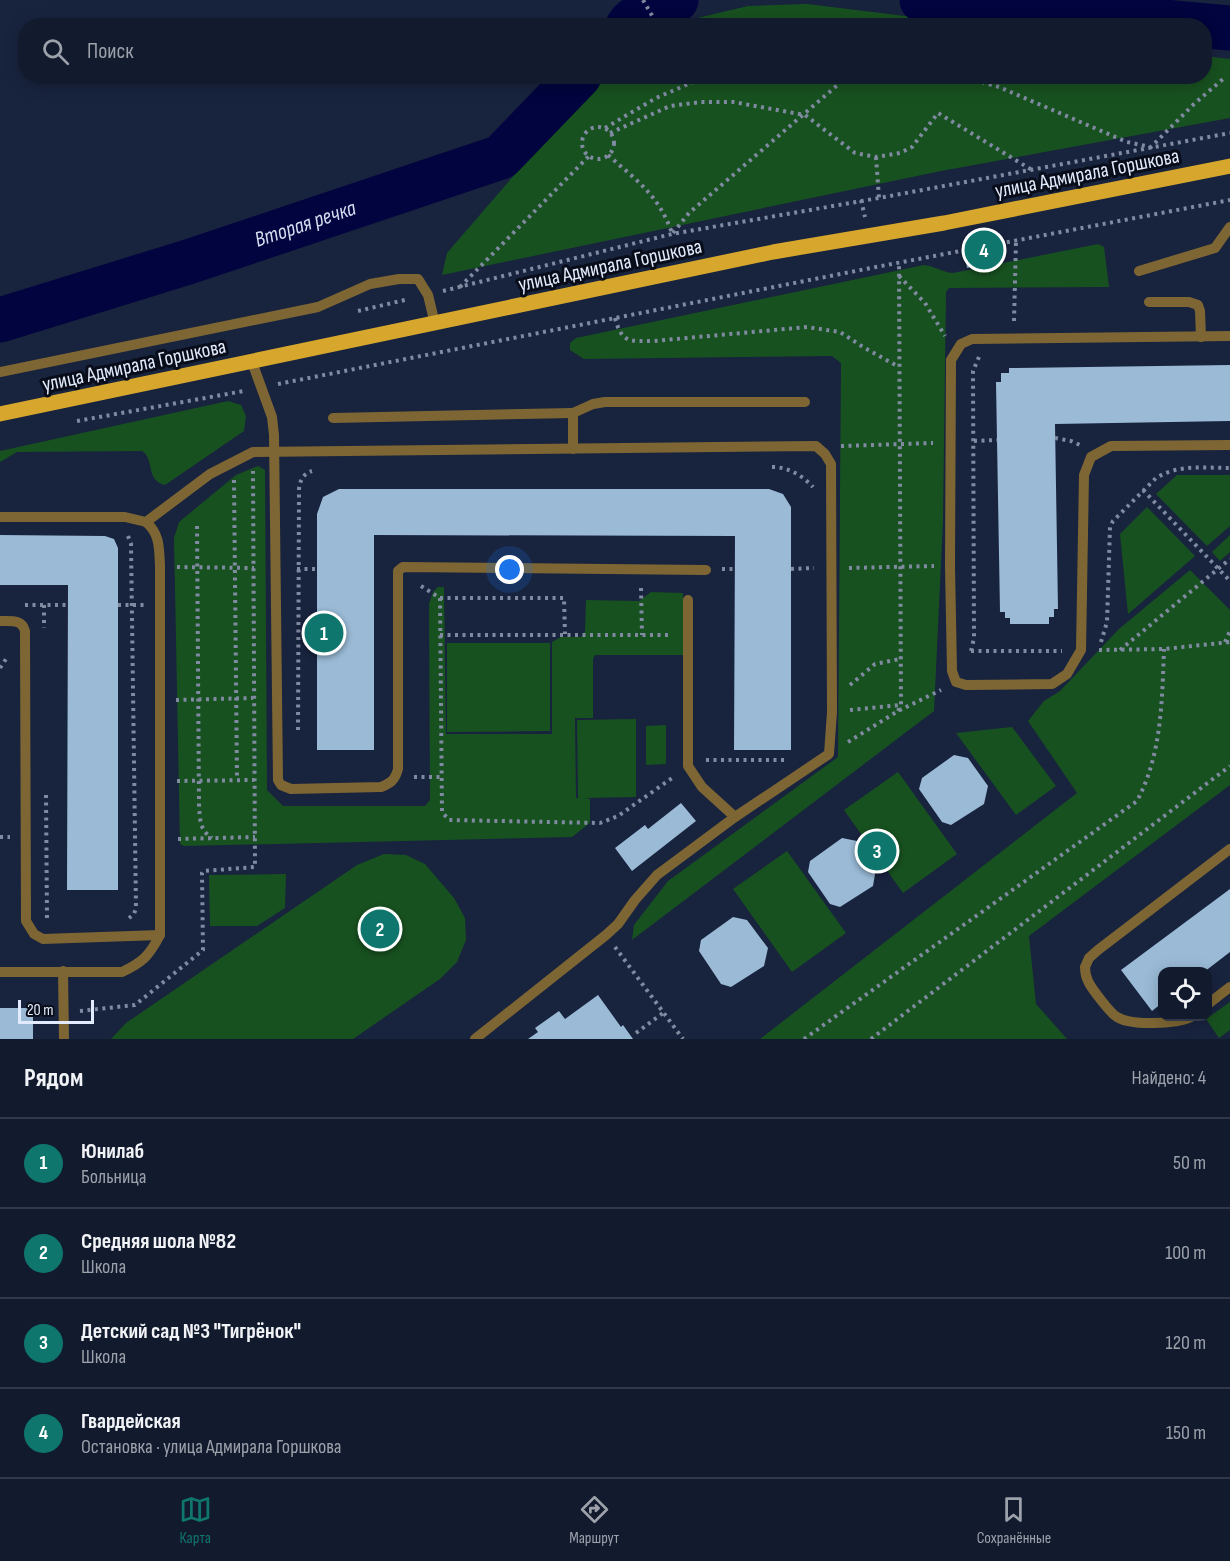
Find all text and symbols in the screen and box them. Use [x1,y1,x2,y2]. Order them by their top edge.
search box [18,18,1212,84]
icon: search [39,35,72,68]
text: Поиск [87,38,133,65]
street label: улица Адмирала Горшкова [993,143,1181,204]
water label: Вторая речка [251,195,360,254]
pin: 4 [964,228,1004,272]
street label: улица Адмирала Горшкова [516,234,704,297]
street label: улица Адмирала Горшкова [40,334,228,397]
your location [495,555,524,584]
pin: 1 [304,610,344,656]
pin: 3 [858,828,896,874]
pin: 2 [360,906,400,952]
map controls [1158,967,1212,1021]
button: locate [1158,967,1212,1021]
scale bar [18,997,94,1025]
text: 20 m [27,1001,54,1020]
text: Рядом [24,1063,83,1094]
text: Найдено: 4 [1132,1066,1206,1090]
text: Юнилаб [81,1138,144,1165]
text: 1 [40,1151,47,1175]
text: 50 m [1173,1151,1206,1175]
text: Больница [81,1165,146,1189]
text: Средняя шола №82 [81,1228,236,1255]
text: 2 [39,1241,48,1265]
text: 100 m [1165,1241,1206,1265]
text: Школа [81,1255,126,1279]
text: Детский сад №3 "Тигрёнок" [81,1318,301,1345]
text: 3 [39,1331,48,1355]
text: 120 m [1166,1331,1206,1355]
text: Школа [81,1345,126,1369]
text: Гвардейская [81,1408,181,1435]
text: 4 [39,1421,48,1445]
text: 150 m [1166,1421,1206,1445]
text: Остановка · улица Адмирала Горшкова [81,1435,341,1459]
tab: Карта [179,1493,212,1548]
tab: Маршрут [569,1493,619,1548]
tab: Сохранённые [977,1493,1051,1548]

